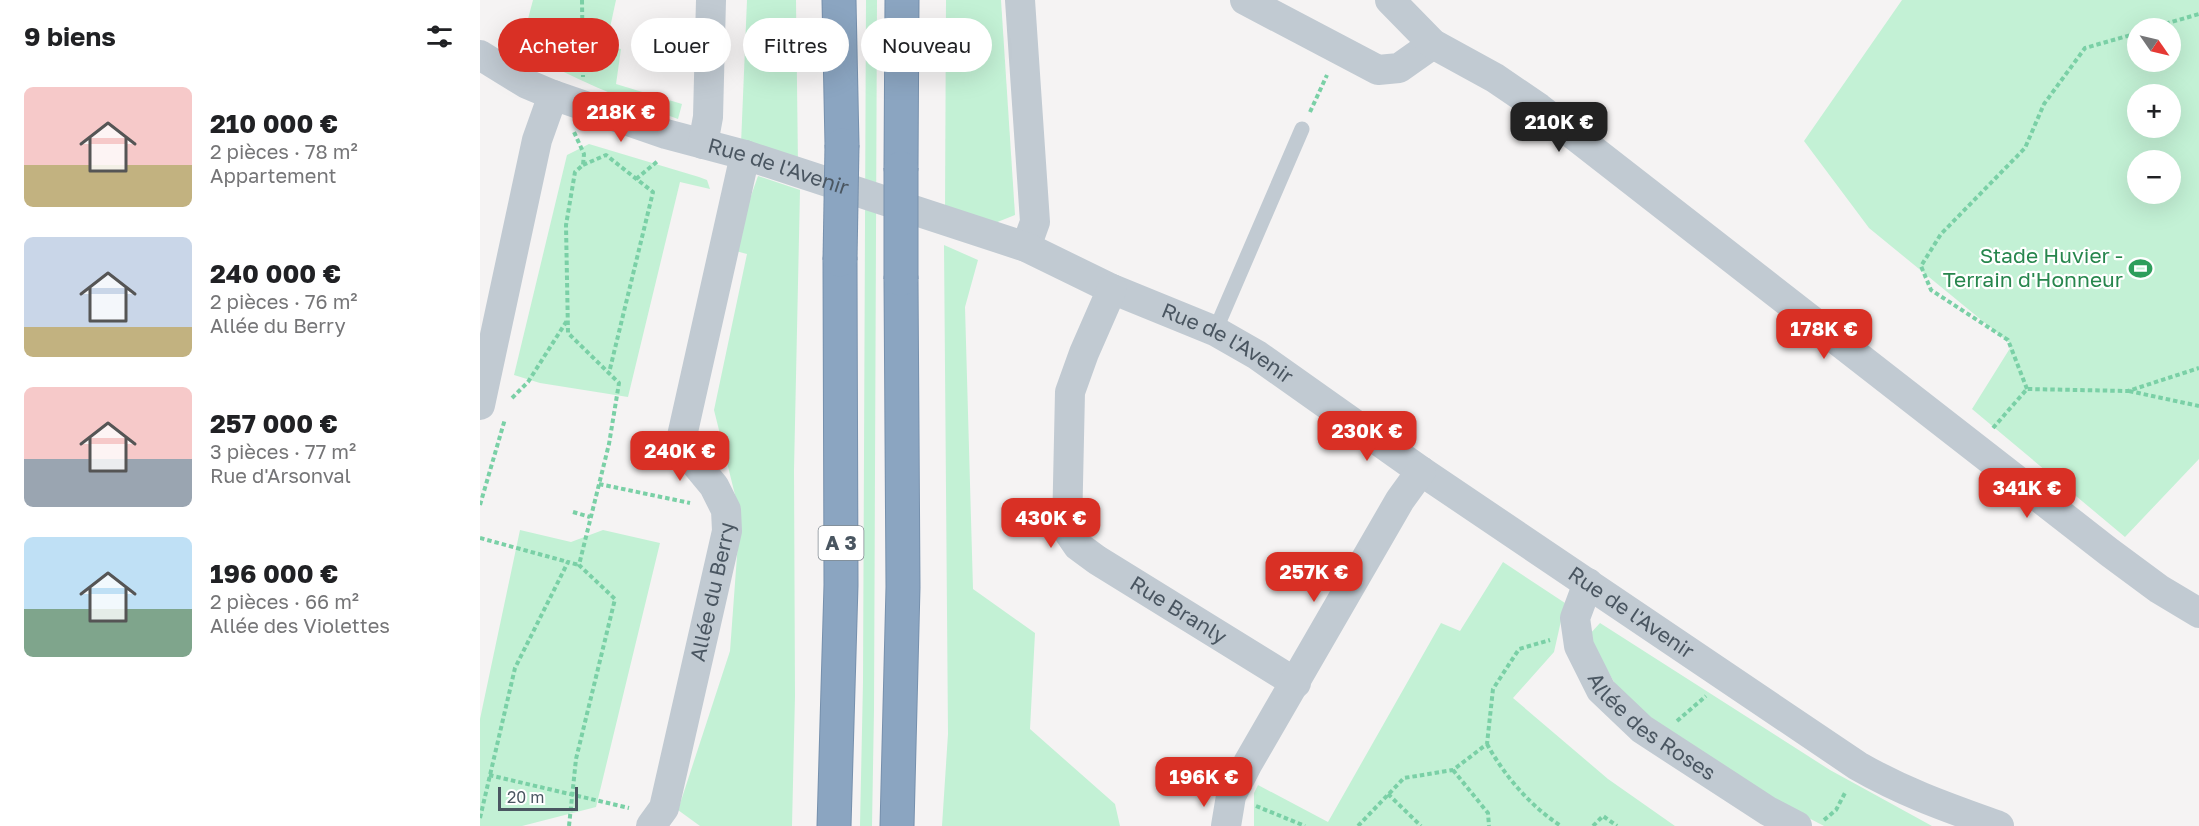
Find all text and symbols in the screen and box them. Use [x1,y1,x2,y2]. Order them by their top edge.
chip: Acheter [498,18,619,72]
chip: Louer [631,18,731,72]
chip: Filtres [743,18,849,72]
chip: Nouveau [861,18,992,72]
north arrow [2127,18,2181,72]
map controls [2127,18,2181,204]
icon: filters [423,20,456,53]
text: 9 biens [24,21,116,52]
button: + [2127,84,2181,138]
pin: 218K € [572,92,670,143]
text: 218K € [587,99,655,123]
pin: 210K € [1510,102,1608,153]
text: 210 000 € [210,108,338,139]
text: 210K € [1524,109,1594,133]
icon: home [72,111,144,183]
street label: Rue de l'Avenir [705,132,852,200]
text: 2 pièces · 78 m² [210,139,358,163]
button: − [2127,150,2181,204]
text: Appartement [210,163,337,187]
place label: Stade Huvier - Terrain d'Honneur [1943,242,2123,292]
sports icon: Stade Huvier - Terrain d'Honneur [2128,255,2154,281]
text: 240 000 € [210,258,341,289]
icon: home [72,261,144,333]
text: 2 pièces · 76 m² [210,289,358,313]
street label: Rue de l'Avenir [1158,297,1299,389]
pin: 178K € [1775,309,1873,360]
text: Allée du Berry [210,313,346,337]
text: 178K € [1790,316,1858,340]
text: 257 000 € [210,408,338,439]
icon: home [72,411,144,483]
pin: 230K € [1318,411,1416,462]
text: 230K € [1332,418,1403,442]
pin: 240K € [631,431,729,482]
text: 240K € [644,438,716,462]
text: 3 pièces · 77 m² [210,439,356,463]
text: Rue d'Arsonval [210,463,351,487]
pin: 341K € [1978,468,2076,519]
text: 341K € [1993,475,2061,499]
pin: 430K € [1002,498,1100,549]
text: 430K € [1015,505,1087,529]
street label: Allée du Berry [684,521,739,664]
road number: A 3 [818,526,864,560]
pin: 257K € [1265,552,1363,603]
text: 196 000 € [210,558,338,589]
text: 257K € [1280,559,1348,583]
street label: Rue de l'Avenir [1564,560,1699,664]
icon: home [72,561,144,633]
street label: Rue Branly [1126,570,1232,649]
text: 2 pièces · 66 m² [210,589,359,613]
text: Allée des Violettes [210,613,390,637]
street label: Allée des Roses [1582,668,1721,786]
pin: 196K € [1155,757,1253,808]
text: 196K € [1169,764,1239,788]
scale bar [498,784,578,812]
text: 20 m [507,787,544,807]

